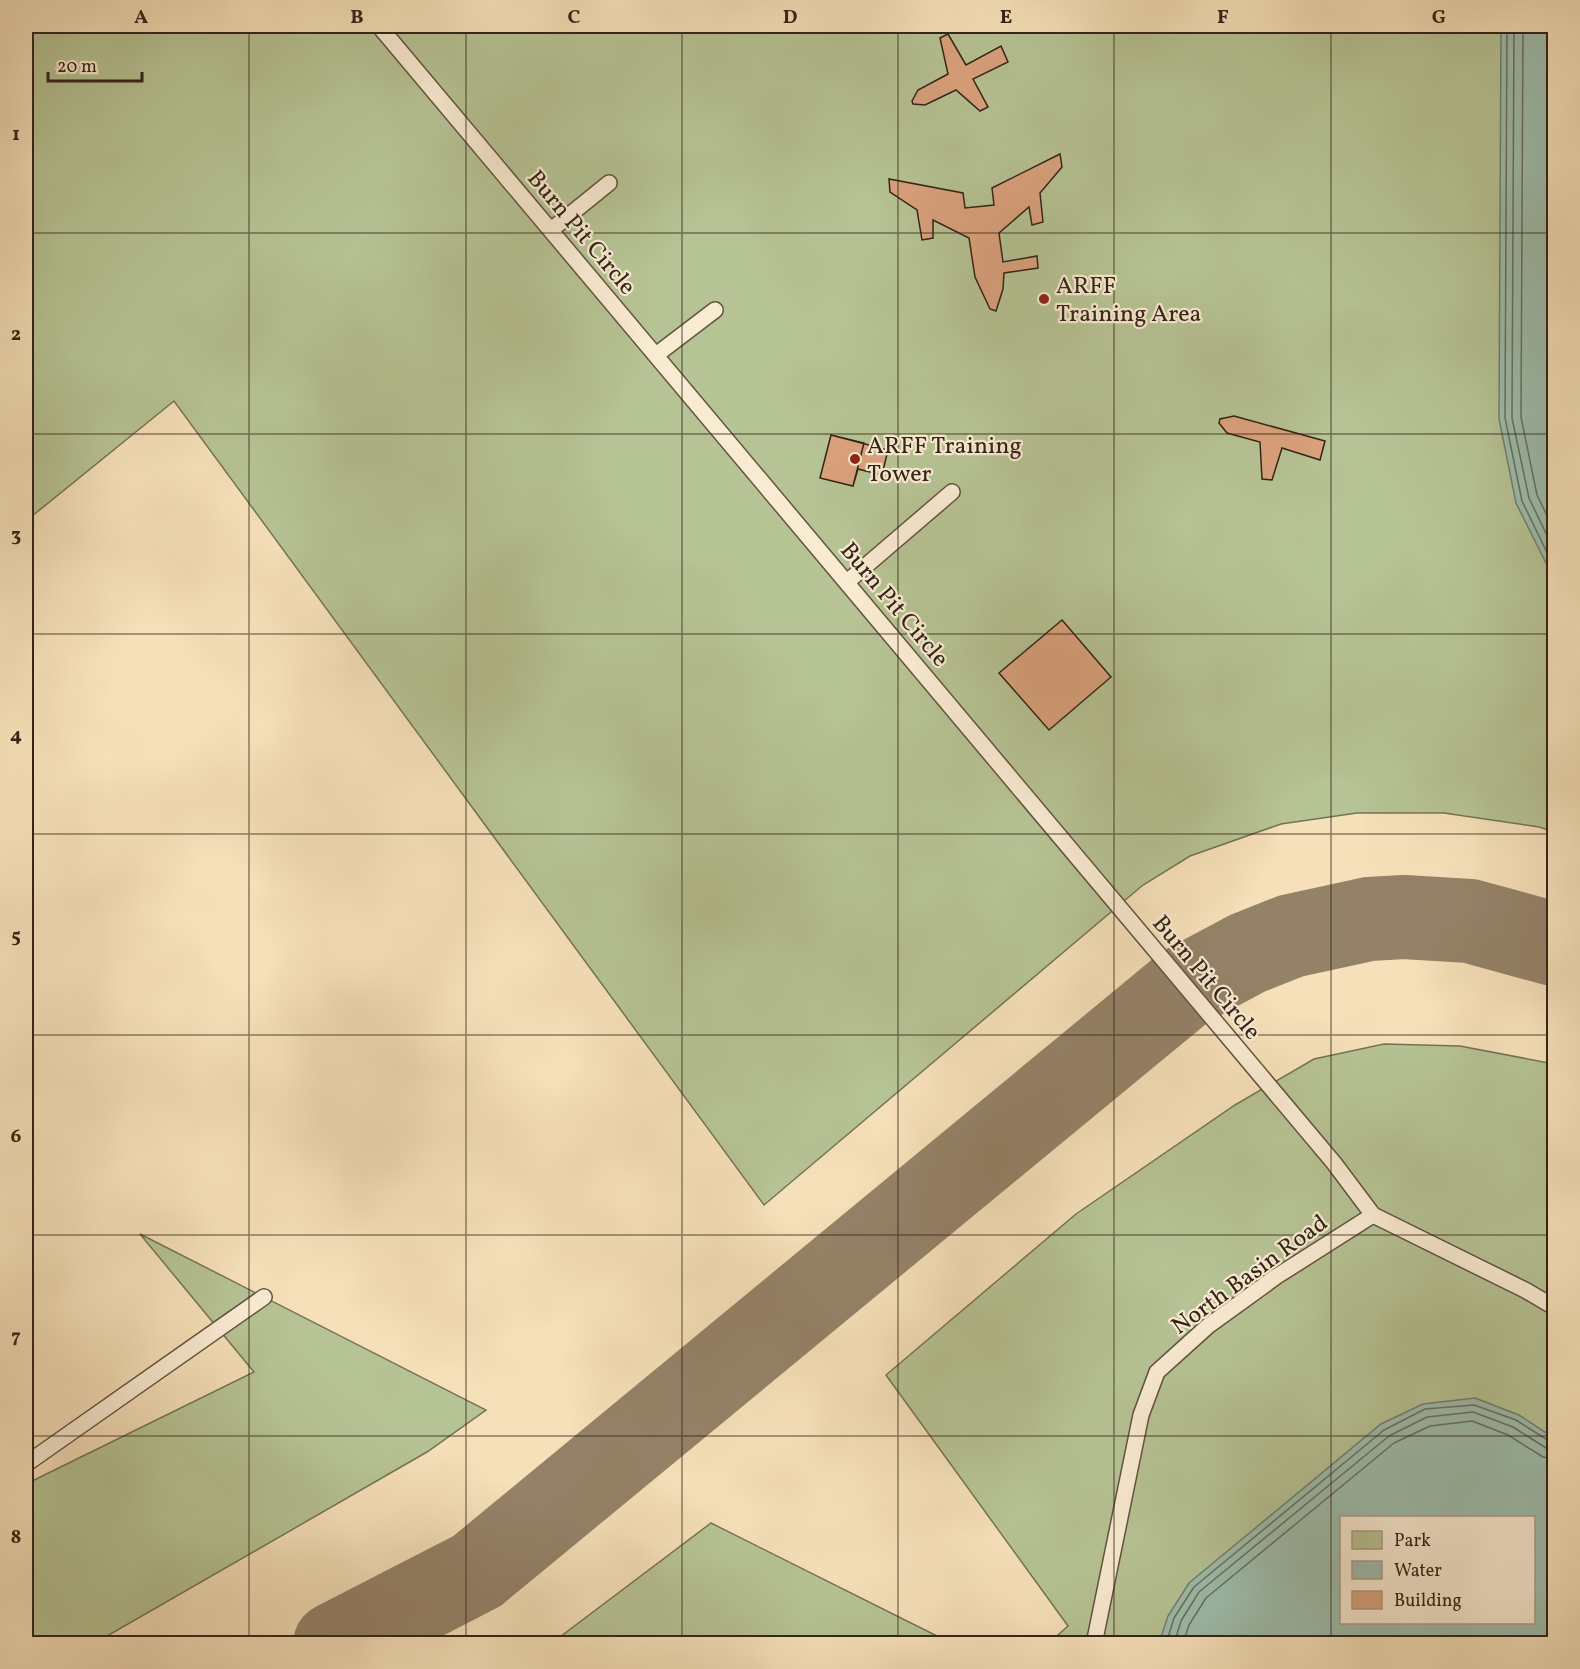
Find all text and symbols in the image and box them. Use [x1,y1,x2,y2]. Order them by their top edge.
text: A [134,4,148,32]
text: B [350,4,364,32]
text: C [568,4,581,32]
text: D [783,4,797,32]
text: E [1000,4,1012,32]
text: F [1217,4,1229,32]
text: G [1432,4,1446,32]
scale bar [48,45,142,83]
text: 20 m [57,55,97,80]
text: 1 [12,121,20,149]
street label: Burn Pit Circle [518,163,643,303]
place label: ARFF Training Area [1056,270,1202,332]
marker: ARFF Training Area [1037,292,1051,306]
text: 2 [11,321,21,349]
place label: ARFF Training Tower [867,430,1022,492]
marker: ARFF Training Tower [848,452,862,466]
text: 3 [11,522,21,550]
street label: Burn Pit Circle [831,535,956,675]
text: 4 [10,722,22,750]
street label: Burn Pit Circle [1143,908,1268,1048]
text: 5 [11,923,21,951]
text: 6 [11,1123,22,1151]
street label: North Basin Road [1165,1207,1335,1344]
text: 7 [11,1323,21,1351]
legend [1340,1516,1535,1624]
text: 8 [11,1524,21,1552]
text: Park [1394,1529,1431,1554]
text: Water [1394,1559,1442,1584]
text: Building [1394,1589,1462,1614]

